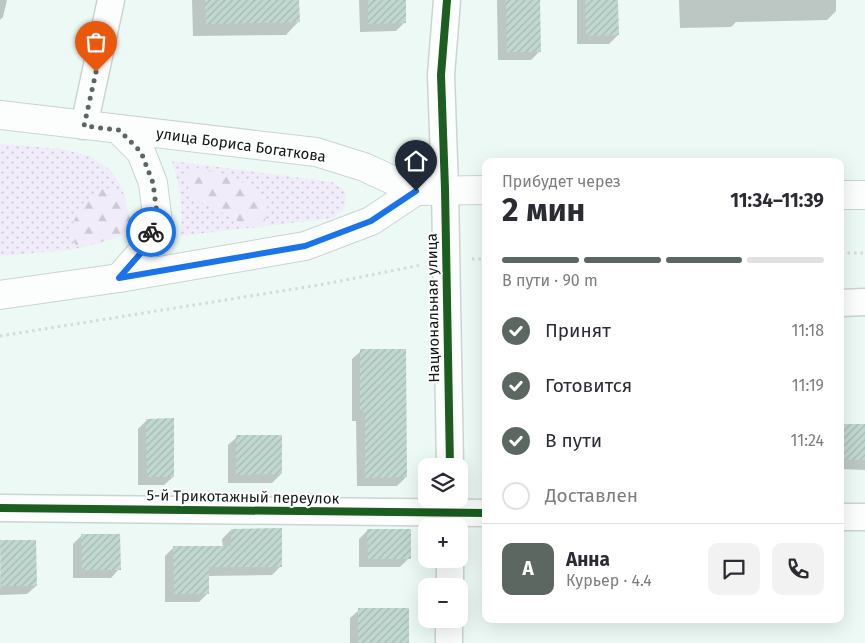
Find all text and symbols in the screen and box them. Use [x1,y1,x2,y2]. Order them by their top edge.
pin [75,21,117,72]
icon: bag [82,28,110,56]
street label: улица Бориса Богаткова [155,124,327,166]
pin [395,140,437,191]
icon: home [402,147,430,175]
text: Прибудет через [502,172,621,191]
text: 11:34–11:39 [730,189,824,212]
text: 2 мин [502,191,585,229]
courier [126,207,176,257]
icon: bike [137,218,165,246]
street label: Национальная улица [423,233,443,383]
text: В пути · 90 m [502,271,598,290]
icon: check [502,317,530,345]
text: Принят [545,319,611,342]
text: 11:18 [791,321,824,340]
icon: check [502,372,530,400]
text: Готовится [545,374,632,397]
text: 11:19 [792,376,824,395]
icon: check [502,427,530,455]
text: В пути [545,429,602,452]
text: 11:24 [791,431,824,450]
map controls [418,458,468,628]
button: layers [418,458,468,508]
text: Доставлен [545,484,638,507]
street label: 5-й Трикотажный переулок [147,486,340,508]
button: + [418,518,468,568]
button: chat [708,543,760,595]
button: phone [772,543,824,595]
text: Анна [566,548,610,571]
text: А [522,557,534,580]
text: Курьер · 4.4 [566,571,652,590]
button: − [418,578,468,628]

